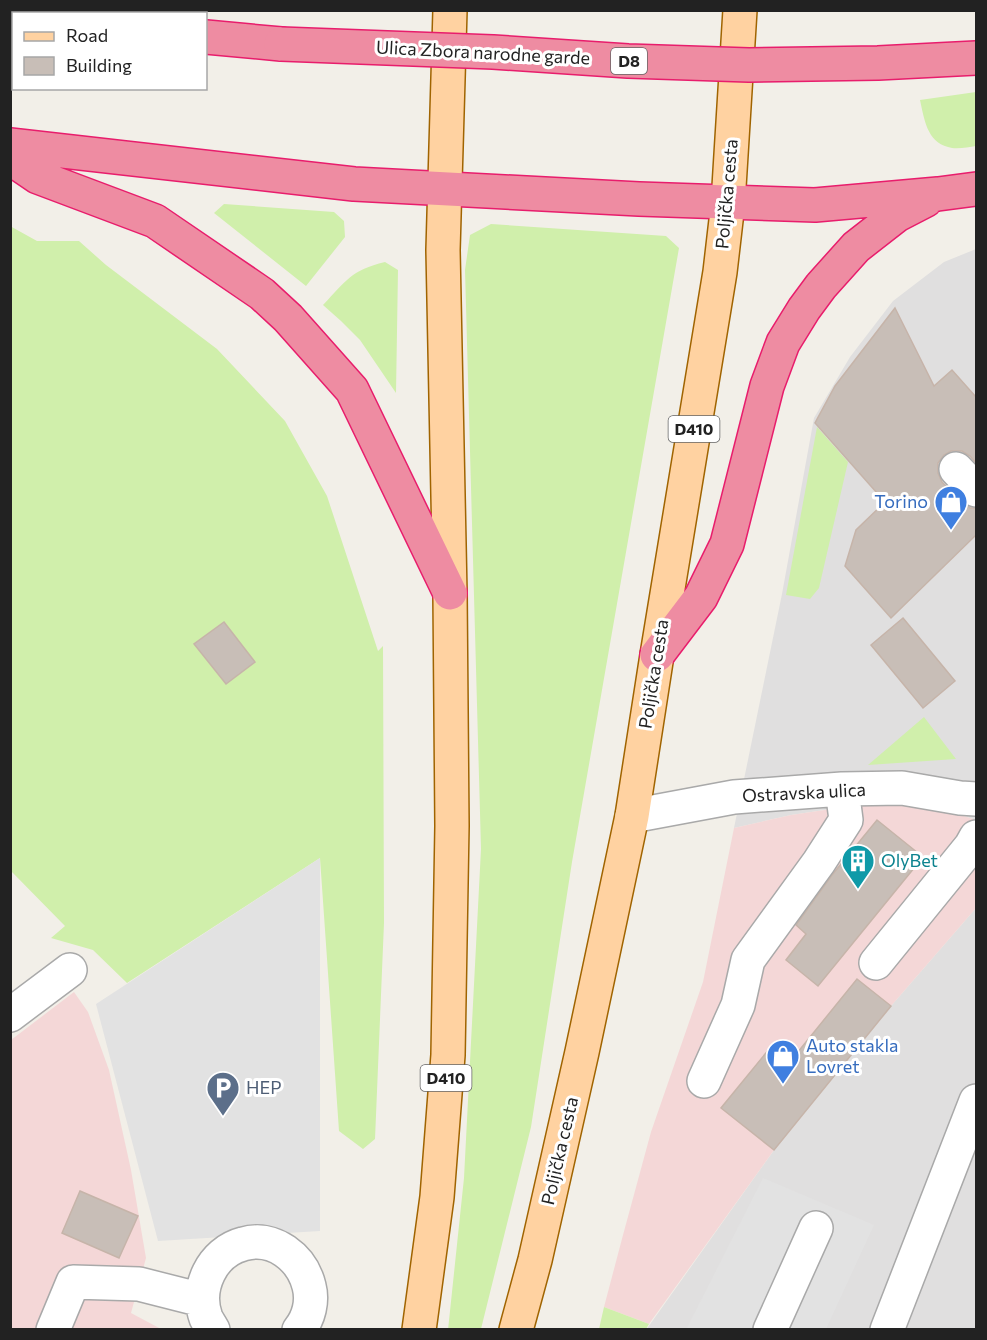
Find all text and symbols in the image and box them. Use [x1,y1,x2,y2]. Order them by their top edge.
legend [12,12,207,90]
text: Road [66,24,108,46]
street label: Ulica Zbora narodne garde [375,35,591,69]
road number: D8 [611,48,647,74]
text: Building [66,54,132,76]
street label: Poljička cesta [710,138,742,250]
road number: D410 [668,416,720,442]
shop icon: Torino [933,484,969,531]
place label: Torino [874,490,928,512]
street label: Poljička cesta [634,618,673,730]
street label: Ostravska ulica [741,778,866,806]
building icon: OlyBet [840,843,876,890]
place label: OlyBet [881,849,938,871]
place label: Auto stakla Lovret [806,1034,898,1077]
shop icon: Auto stakla Lovret [765,1038,801,1085]
road number: D410 [420,1065,472,1091]
parking icon: HEP [205,1070,241,1117]
place label: HEP [246,1076,281,1098]
street label: Poljička cesta [536,1095,582,1207]

